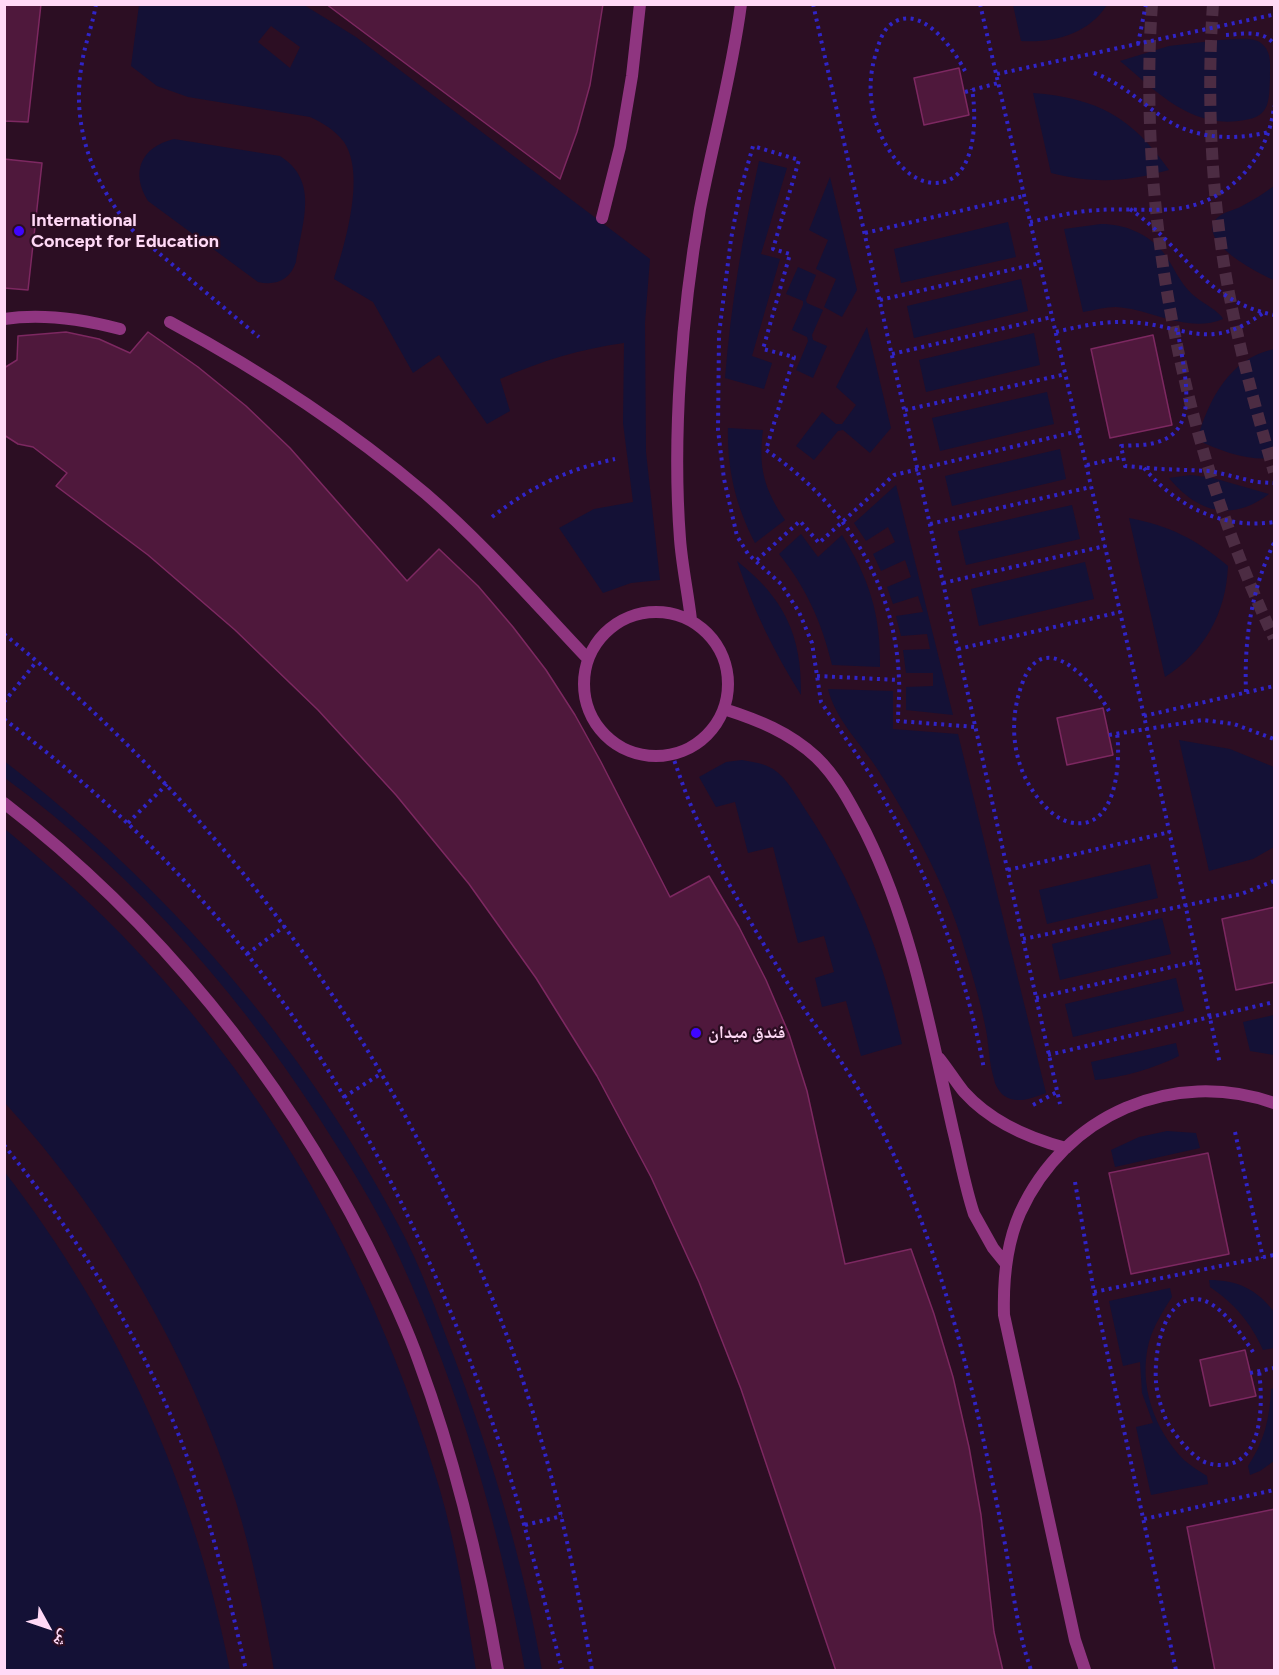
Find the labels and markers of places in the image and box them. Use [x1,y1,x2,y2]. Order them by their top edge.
place label: International Concept for Education [31,210,219,252]
marker: International Concept for Education [12,224,26,238]
place label: فندق ميدان [708,1022,785,1044]
marker: فندق ميدان [689,1026,703,1040]

